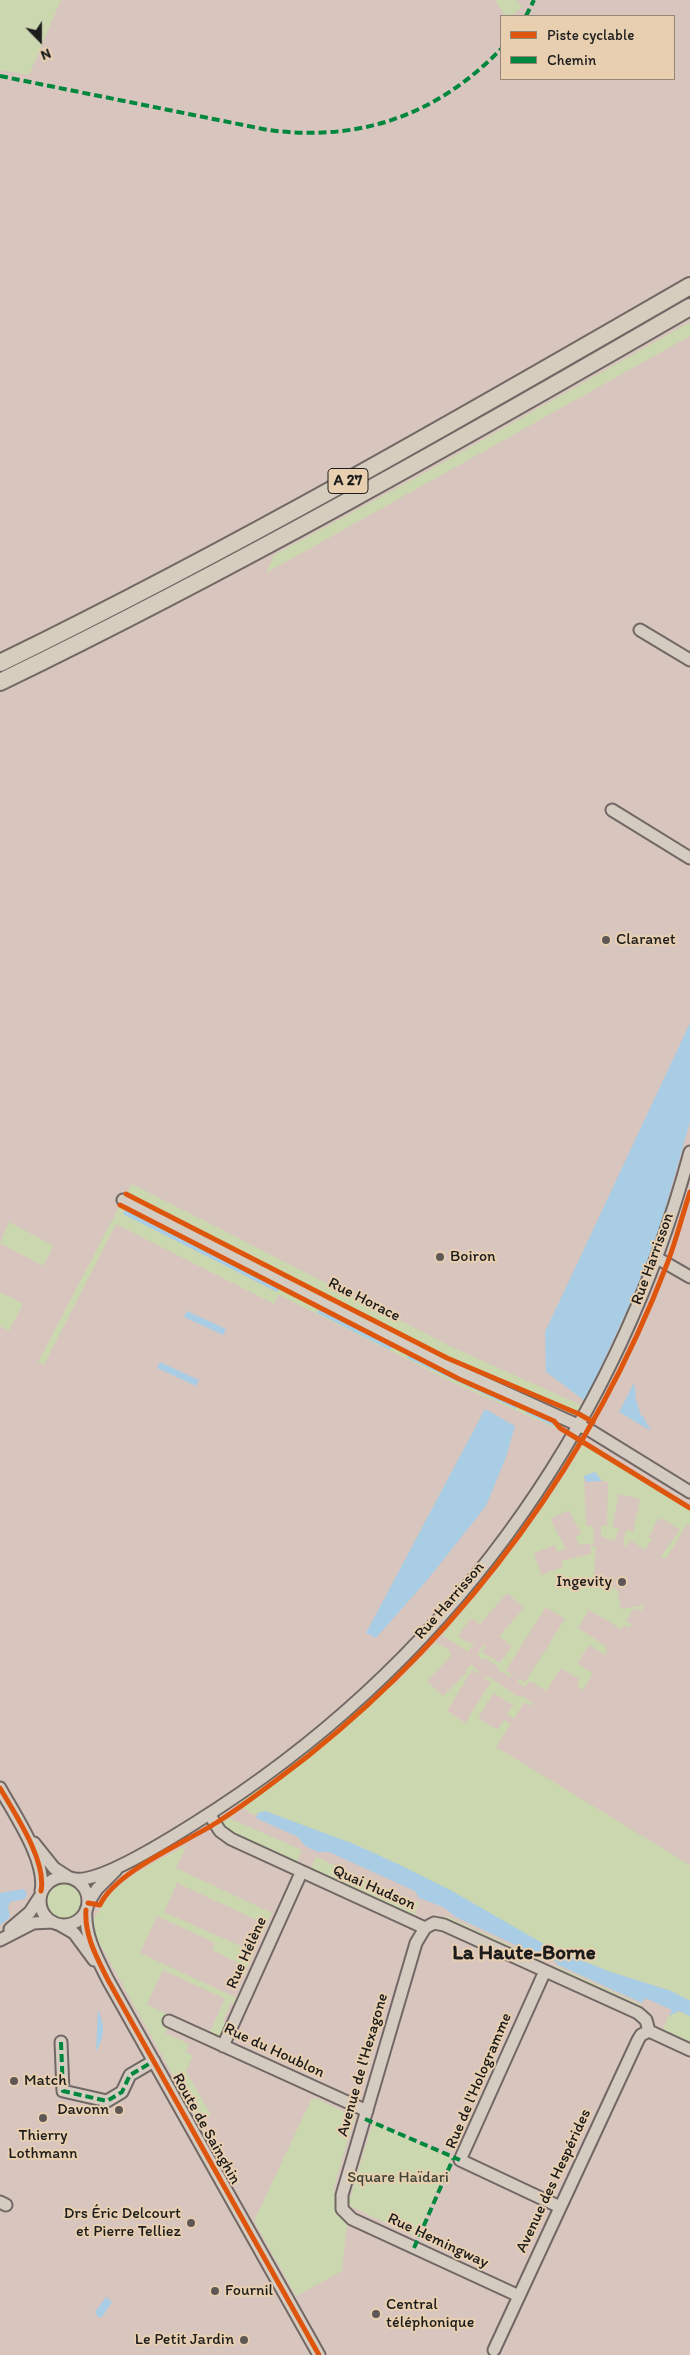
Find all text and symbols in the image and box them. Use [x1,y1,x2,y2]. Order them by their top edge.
north arrow [15,15,65,65]
legend [500,15,675,80]
text: Piste cyclable [547,26,634,44]
text: N [38,45,53,64]
text: Chemin [547,51,596,69]
road number: A 27 [328,468,368,494]
place label: Claranet [616,930,676,950]
marker: Claranet [600,934,612,946]
street label: Rue Harrisson [627,1210,679,1308]
place label: Boiron [450,1247,496,1267]
marker: Boiron [434,1251,446,1263]
street label: Rue Horace [325,1274,403,1326]
street label: Rue Harrisson [411,1558,489,1644]
place label: Ingevity [556,1572,612,1592]
marker: Ingevity [616,1576,628,1588]
street label: Quai Hudson [329,1861,419,1915]
street label: Rue Hélène [223,1914,271,1992]
district label: La Haute-Borne [452,1941,596,1967]
street label: Avenue de l'Hexagone [333,1991,393,2139]
street label: Rue de l'Hologramme [442,2010,516,2152]
street label: Rue du Houblon [221,2019,327,2083]
street label: Route de Sainghin [168,2070,244,2188]
place label: Match [24,2071,67,2091]
marker: Match [8,2075,20,2087]
place label: Davonn [57,2100,109,2120]
marker: Davonn [113,2104,125,2116]
street label: Avenue des Hespérides [512,2106,596,2256]
marker: Thierry Lothmann [37,2112,49,2124]
place label: Thierry Lothmann [8,2126,78,2164]
park label: Square Haïdari [347,2168,449,2188]
place label: Drs Éric Delcourt et Pierre Telliez [64,2204,181,2242]
street label: Rue Hemingway [384,2209,492,2273]
marker: Drs Éric Delcourt et Pierre Telliez [185,2217,197,2229]
place label: Fournil [225,2281,273,2301]
marker: Fournil [209,2285,221,2297]
place label: Central téléphonique [386,2295,474,2333]
marker: Central téléphonique [370,2308,382,2320]
place label: Le Petit Jardin [135,2330,234,2350]
marker: Le Petit Jardin [238,2334,250,2346]

